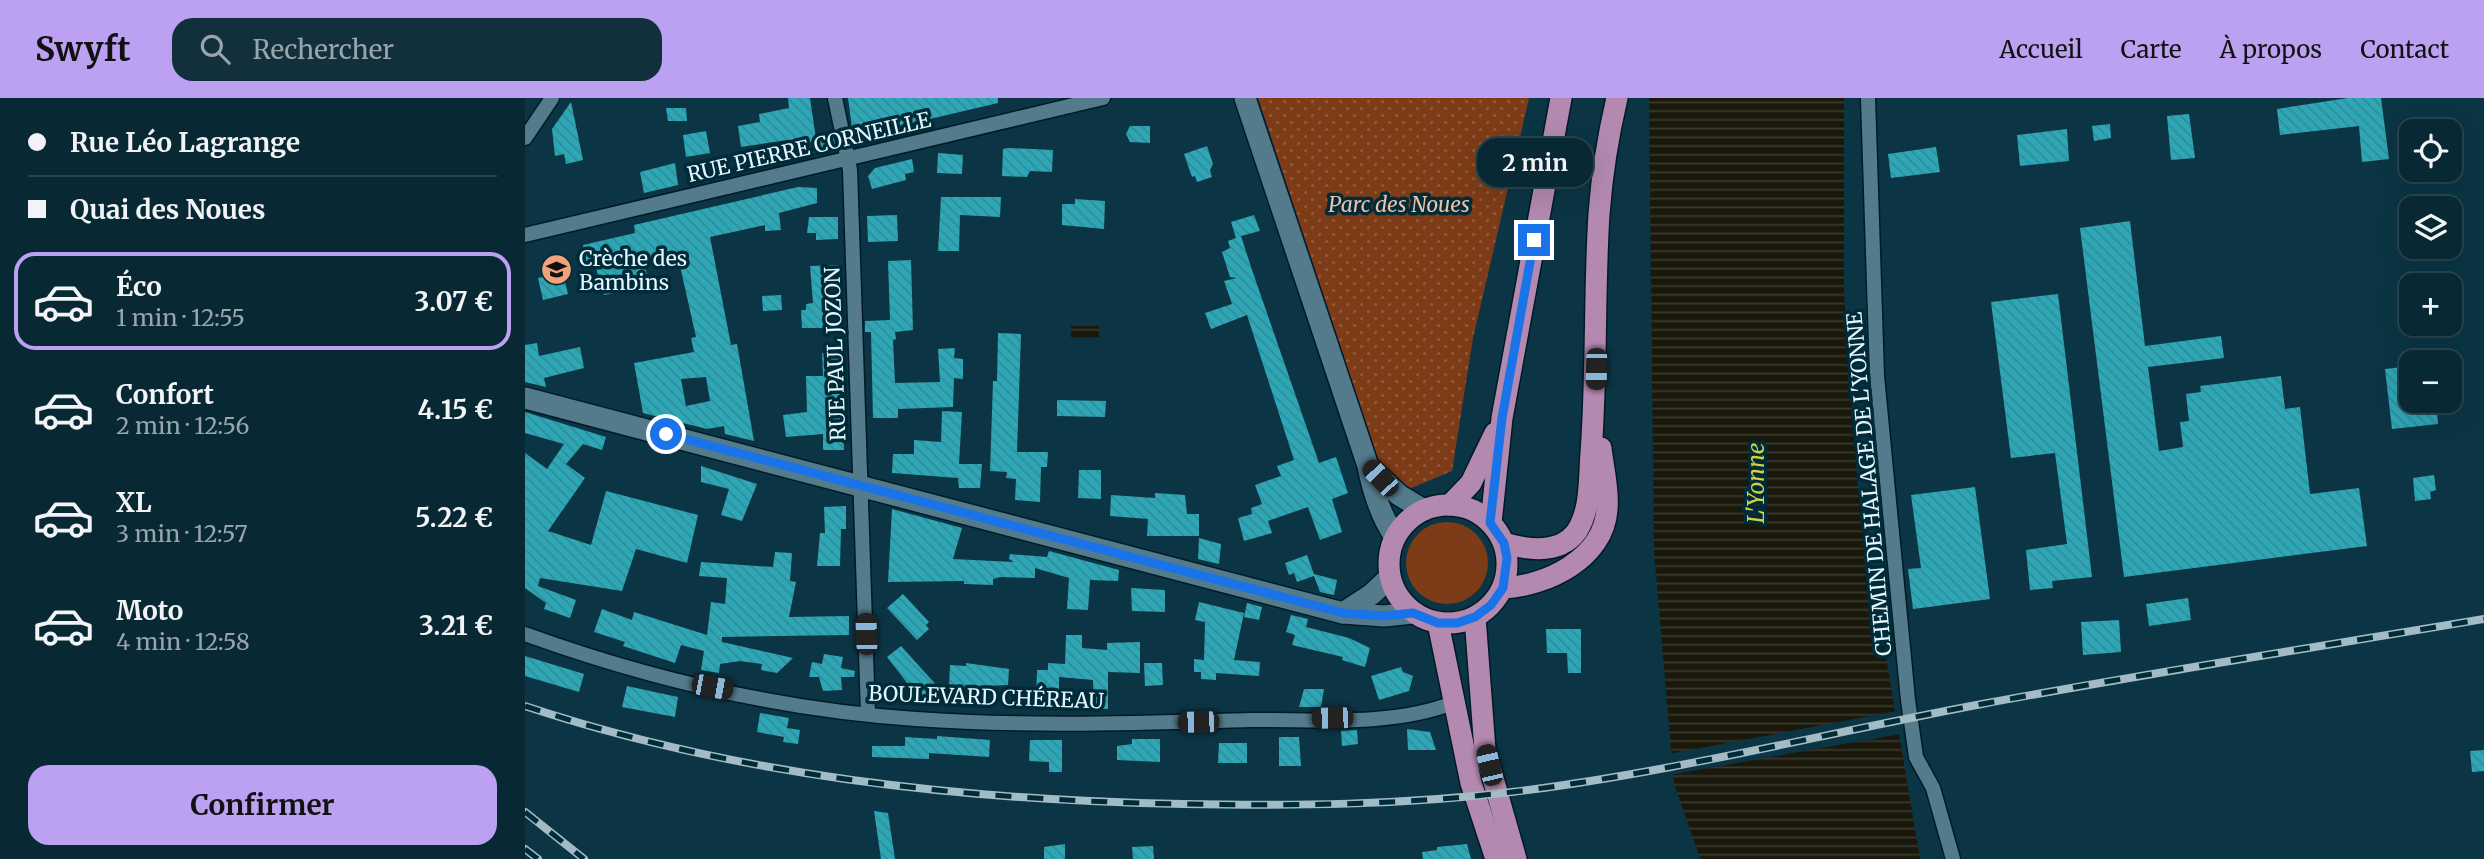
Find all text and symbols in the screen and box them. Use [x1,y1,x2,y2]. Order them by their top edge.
search box [172,18,662,81]
text: Swyft [35,29,130,70]
icon: search [196,30,234,68]
text: Rechercher [252,33,394,66]
text: Accueil [1999,34,2083,65]
text: Carte [2121,34,2182,65]
text: À propos [2220,34,2322,65]
text: Contact [2360,34,2449,65]
street label: RUE PIERRE CORNEILLE [685,106,934,188]
map controls [2399,119,2462,413]
button: locate [2399,119,2462,182]
text: Rue Léo Lagrange [70,126,300,159]
callout: 2 min [1476,138,1592,188]
text: 2 min [1502,148,1568,177]
park label: Parc des Noues [1328,191,1470,218]
text: Quai des Noues [70,193,265,226]
button: layers [2399,196,2462,259]
route end [1518,224,1550,256]
place label: Crèche des Bambins [579,245,687,296]
school or university icon: Crèche des Bambins [539,253,573,287]
street label: RUE PAUL JOZON [818,267,852,441]
icon: car [32,270,95,333]
text: Éco [116,270,162,303]
button: + [2399,273,2462,336]
text: 3.07 € [415,285,493,318]
text: 1 min · 12:55 [116,303,245,332]
street label: CHEMIN DE HALAGE DE L'YONNE [1840,310,1897,657]
car [1586,348,1607,390]
button: − [2399,350,2462,413]
icon: car [32,378,95,441]
text: Confort [116,378,214,411]
text: 4.15 € [417,393,493,426]
text: 2 min · 12:56 [116,411,249,440]
route start [650,418,682,450]
water label: L'Yonne [1741,443,1770,523]
car [1358,455,1403,501]
icon: car [32,486,95,549]
text: XL [116,486,152,519]
text: 5.22 € [415,501,493,534]
text: 3 min · 12:57 [116,519,248,548]
icon: car [32,594,95,657]
text: Moto [116,594,183,627]
text: 3.21 € [419,609,493,642]
car [855,613,878,655]
text: 4 min · 12:58 [116,627,250,656]
car [690,673,735,701]
street label: BOULEVARD CHÉREAU [868,678,1105,715]
car [1311,707,1354,729]
car [1177,711,1220,733]
car [1475,742,1504,788]
button: Confirmer [28,765,497,845]

